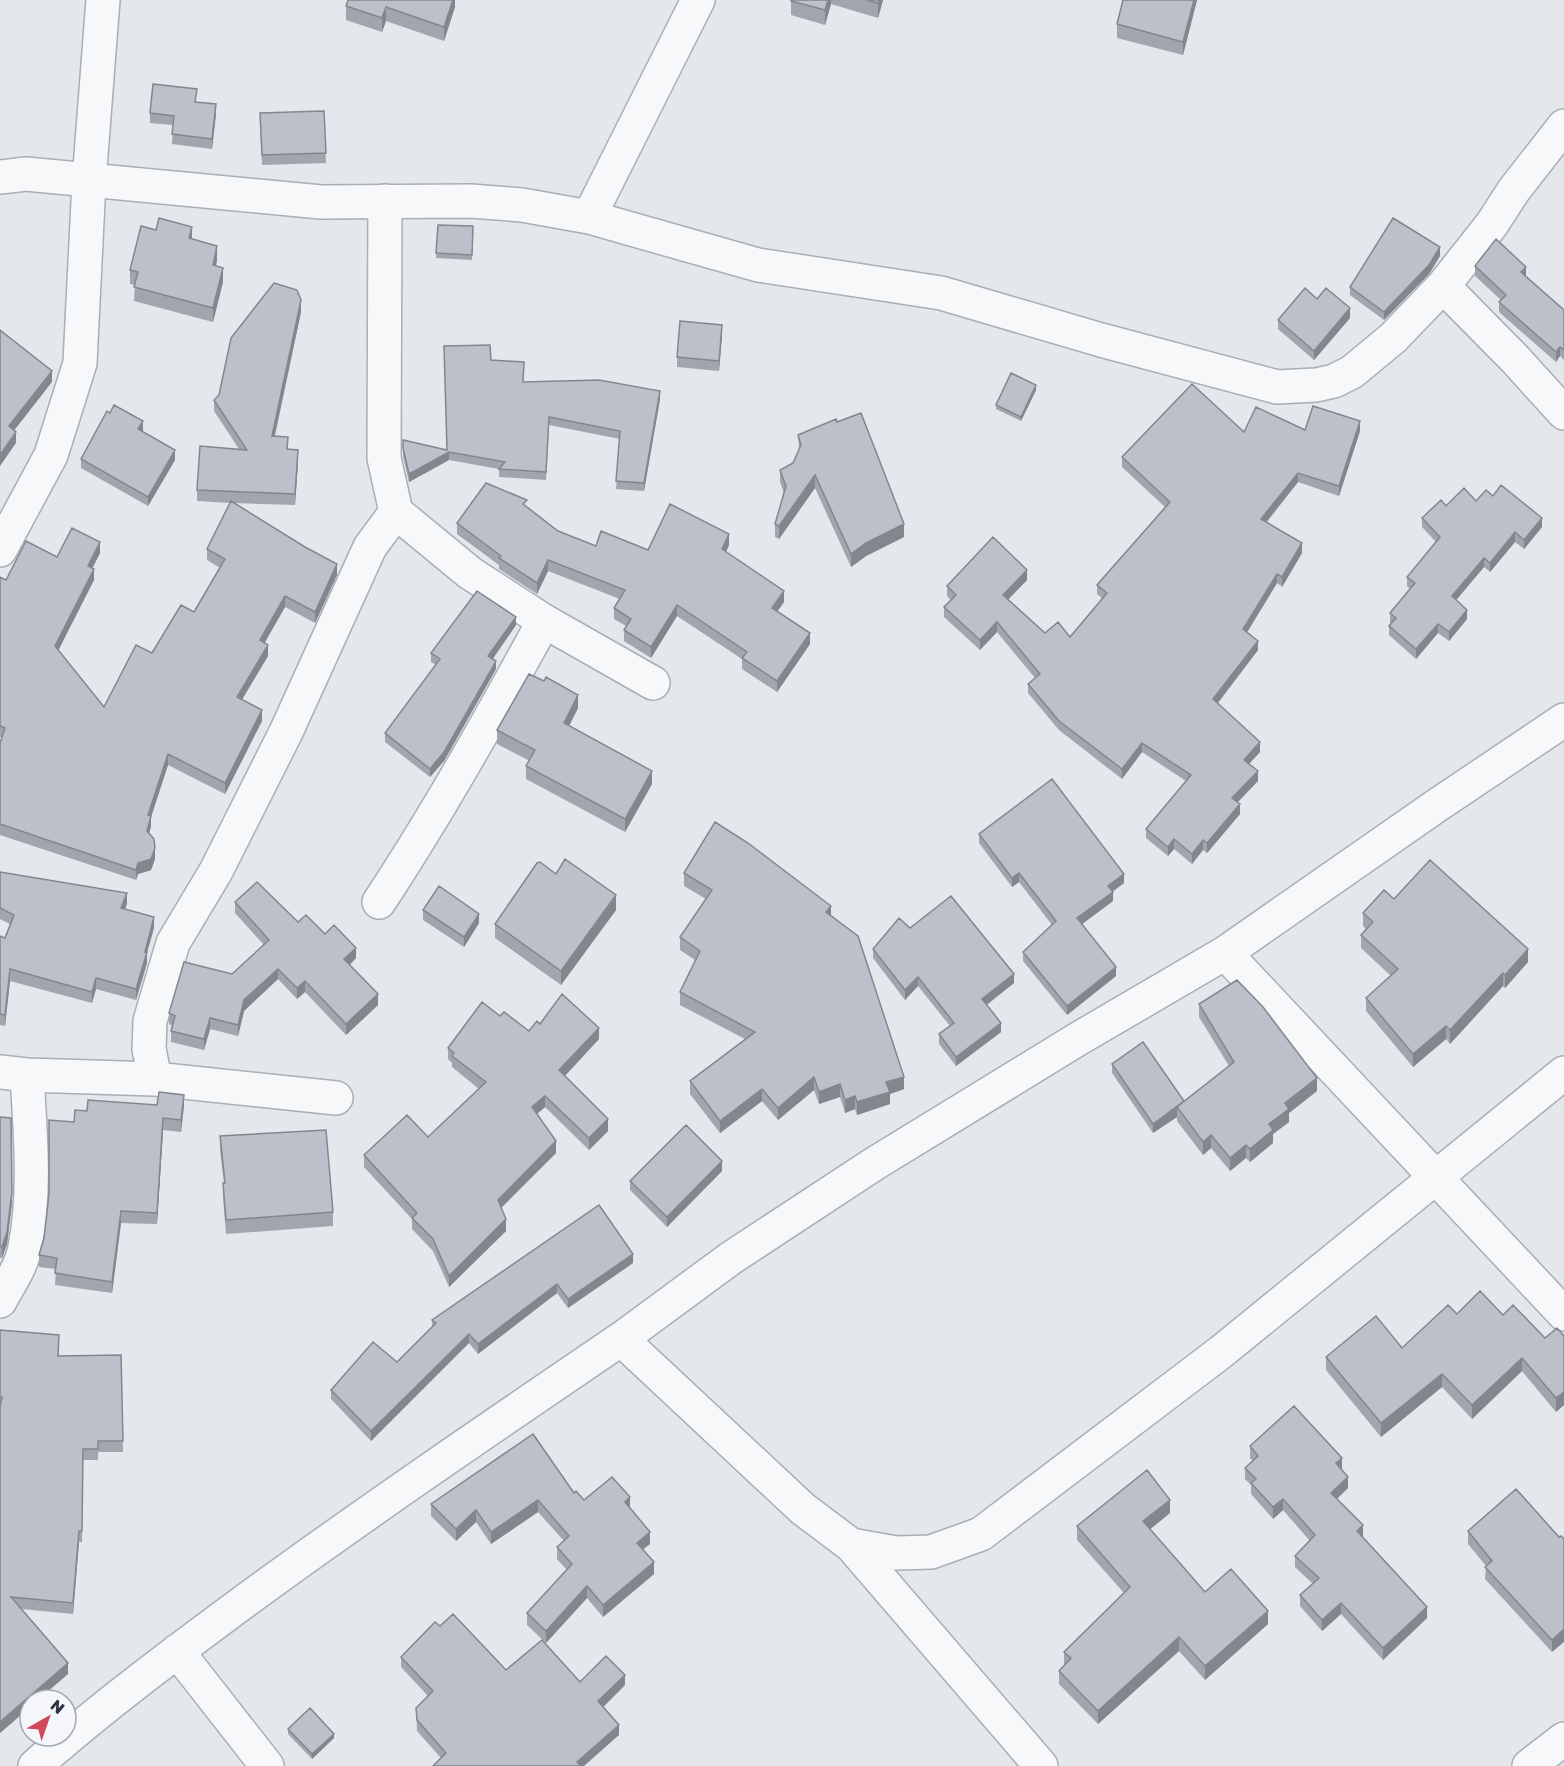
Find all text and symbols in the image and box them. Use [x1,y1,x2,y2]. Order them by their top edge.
north arrow [18,1688,78,1748]
text: N [47,1695,69,1718]

